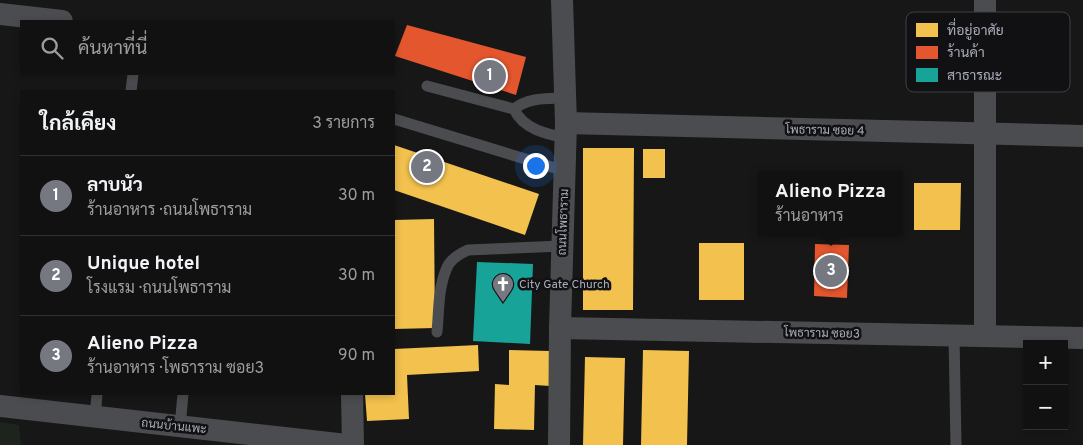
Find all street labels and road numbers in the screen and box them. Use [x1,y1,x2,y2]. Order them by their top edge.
street label: โพธาราม ซอย 4 [784,121,865,140]
street label: ถนนโพธาราม [554,188,573,256]
street label: โพธาราม ซอย3 [783,324,860,343]
street label: ถนนบ้านแพะ [141,416,207,438]

